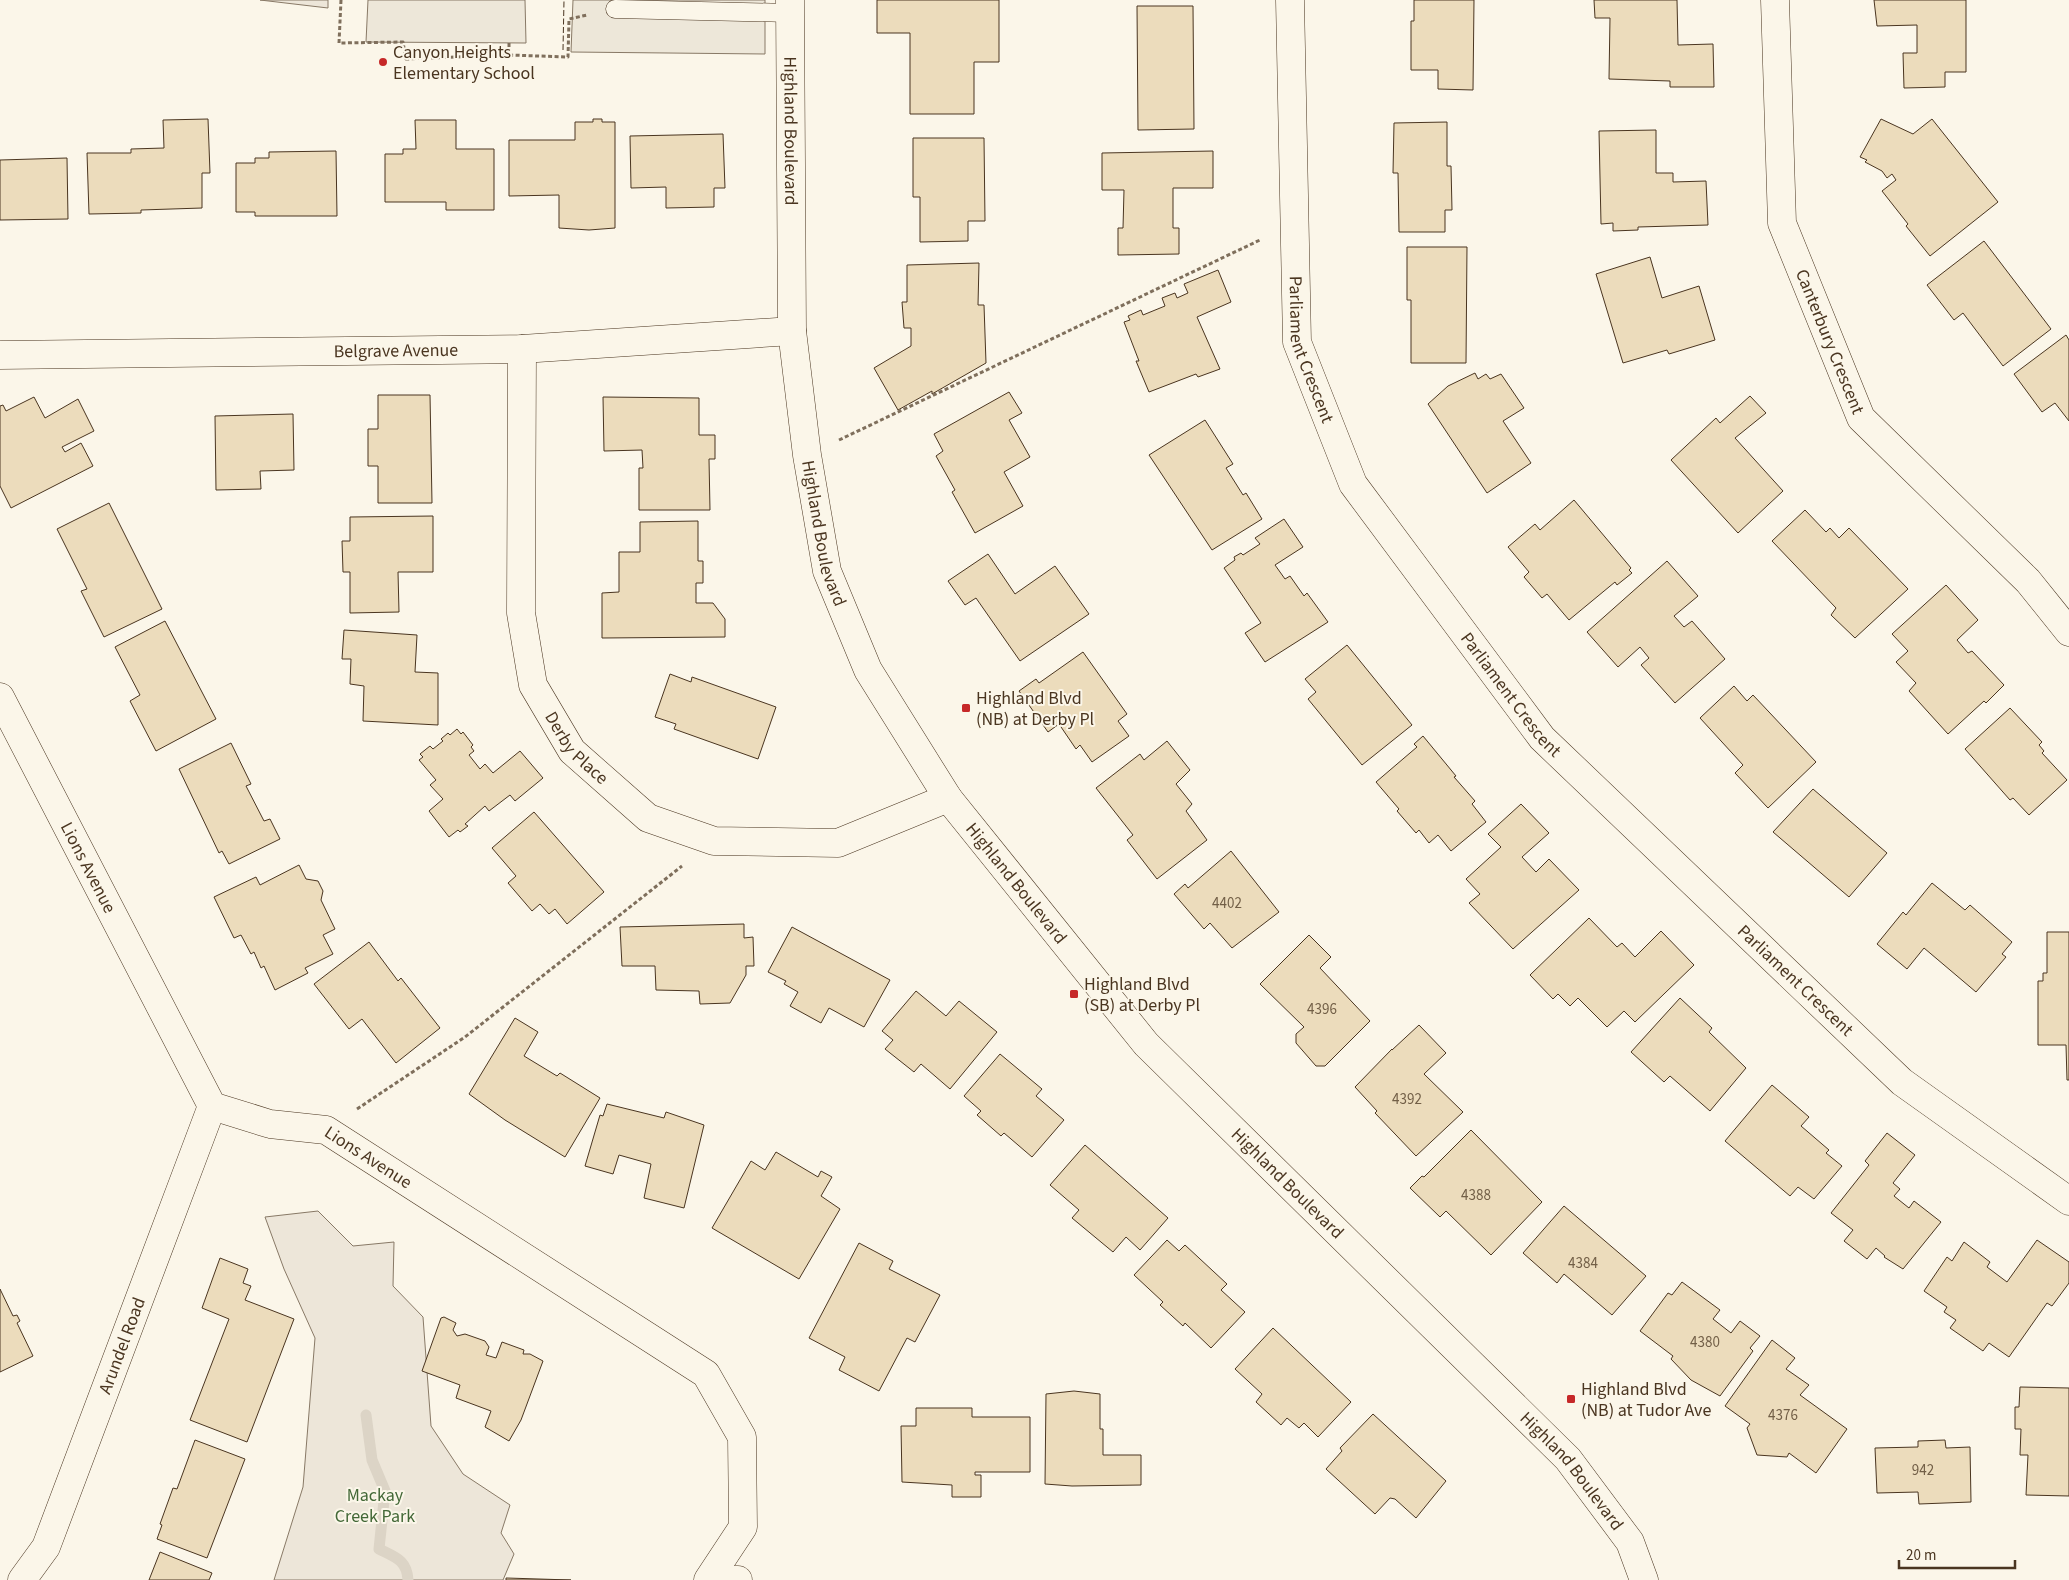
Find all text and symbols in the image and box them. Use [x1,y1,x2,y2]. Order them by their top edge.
place label: Canyon Heights Elementary School [393,40,535,86]
marker: Canyon Heights Elementary School [377,56,389,68]
street label: Highland Boulevard [778,56,804,206]
street label: Canterbury Crescent [1789,265,1871,418]
street label: Parliament Crescent [1283,276,1340,426]
street label: Belgrave Avenue [334,337,458,364]
street label: Highland Boulevard [796,458,853,610]
street label: Parliament Crescent [1455,627,1567,763]
place label: Highland Blvd (NB) at Derby Pl [976,686,1094,732]
marker: Highland Blvd (NB) at Derby Pl [960,702,972,714]
street label: Derby Place [539,707,614,790]
street label: Highland Boulevard [960,817,1073,949]
street label: Lions Avenue [54,818,122,917]
house number: 4402 [1212,893,1242,914]
street label: Parliament Crescent [1732,919,1859,1042]
place label: Highland Blvd (SB) at Derby Pl [1084,972,1200,1018]
marker: Highland Blvd (SB) at Derby Pl [1068,988,1080,1000]
house number: 4396 [1307,999,1337,1020]
house number: 4392 [1392,1089,1422,1110]
street label: Lions Avenue [320,1120,417,1195]
street label: Highland Boulevard [1226,1122,1349,1244]
house number: 4388 [1461,1185,1491,1206]
house number: 4384 [1568,1253,1598,1274]
street label: Arundel Road [92,1294,151,1397]
house number: 4380 [1690,1332,1720,1353]
place label: Highland Blvd (NB) at Tudor Ave [1581,1377,1711,1423]
marker: Highland Blvd (NB) at Tudor Ave [1565,1393,1577,1405]
house number: 4376 [1768,1405,1798,1426]
street label: Highland Boulevard [1514,1406,1630,1536]
house number: 942 [1912,1460,1934,1481]
park label: Mackay Creek Park [335,1483,415,1529]
scale bar [1899,1538,2015,1570]
text: 20 m [1906,1545,1936,1566]

